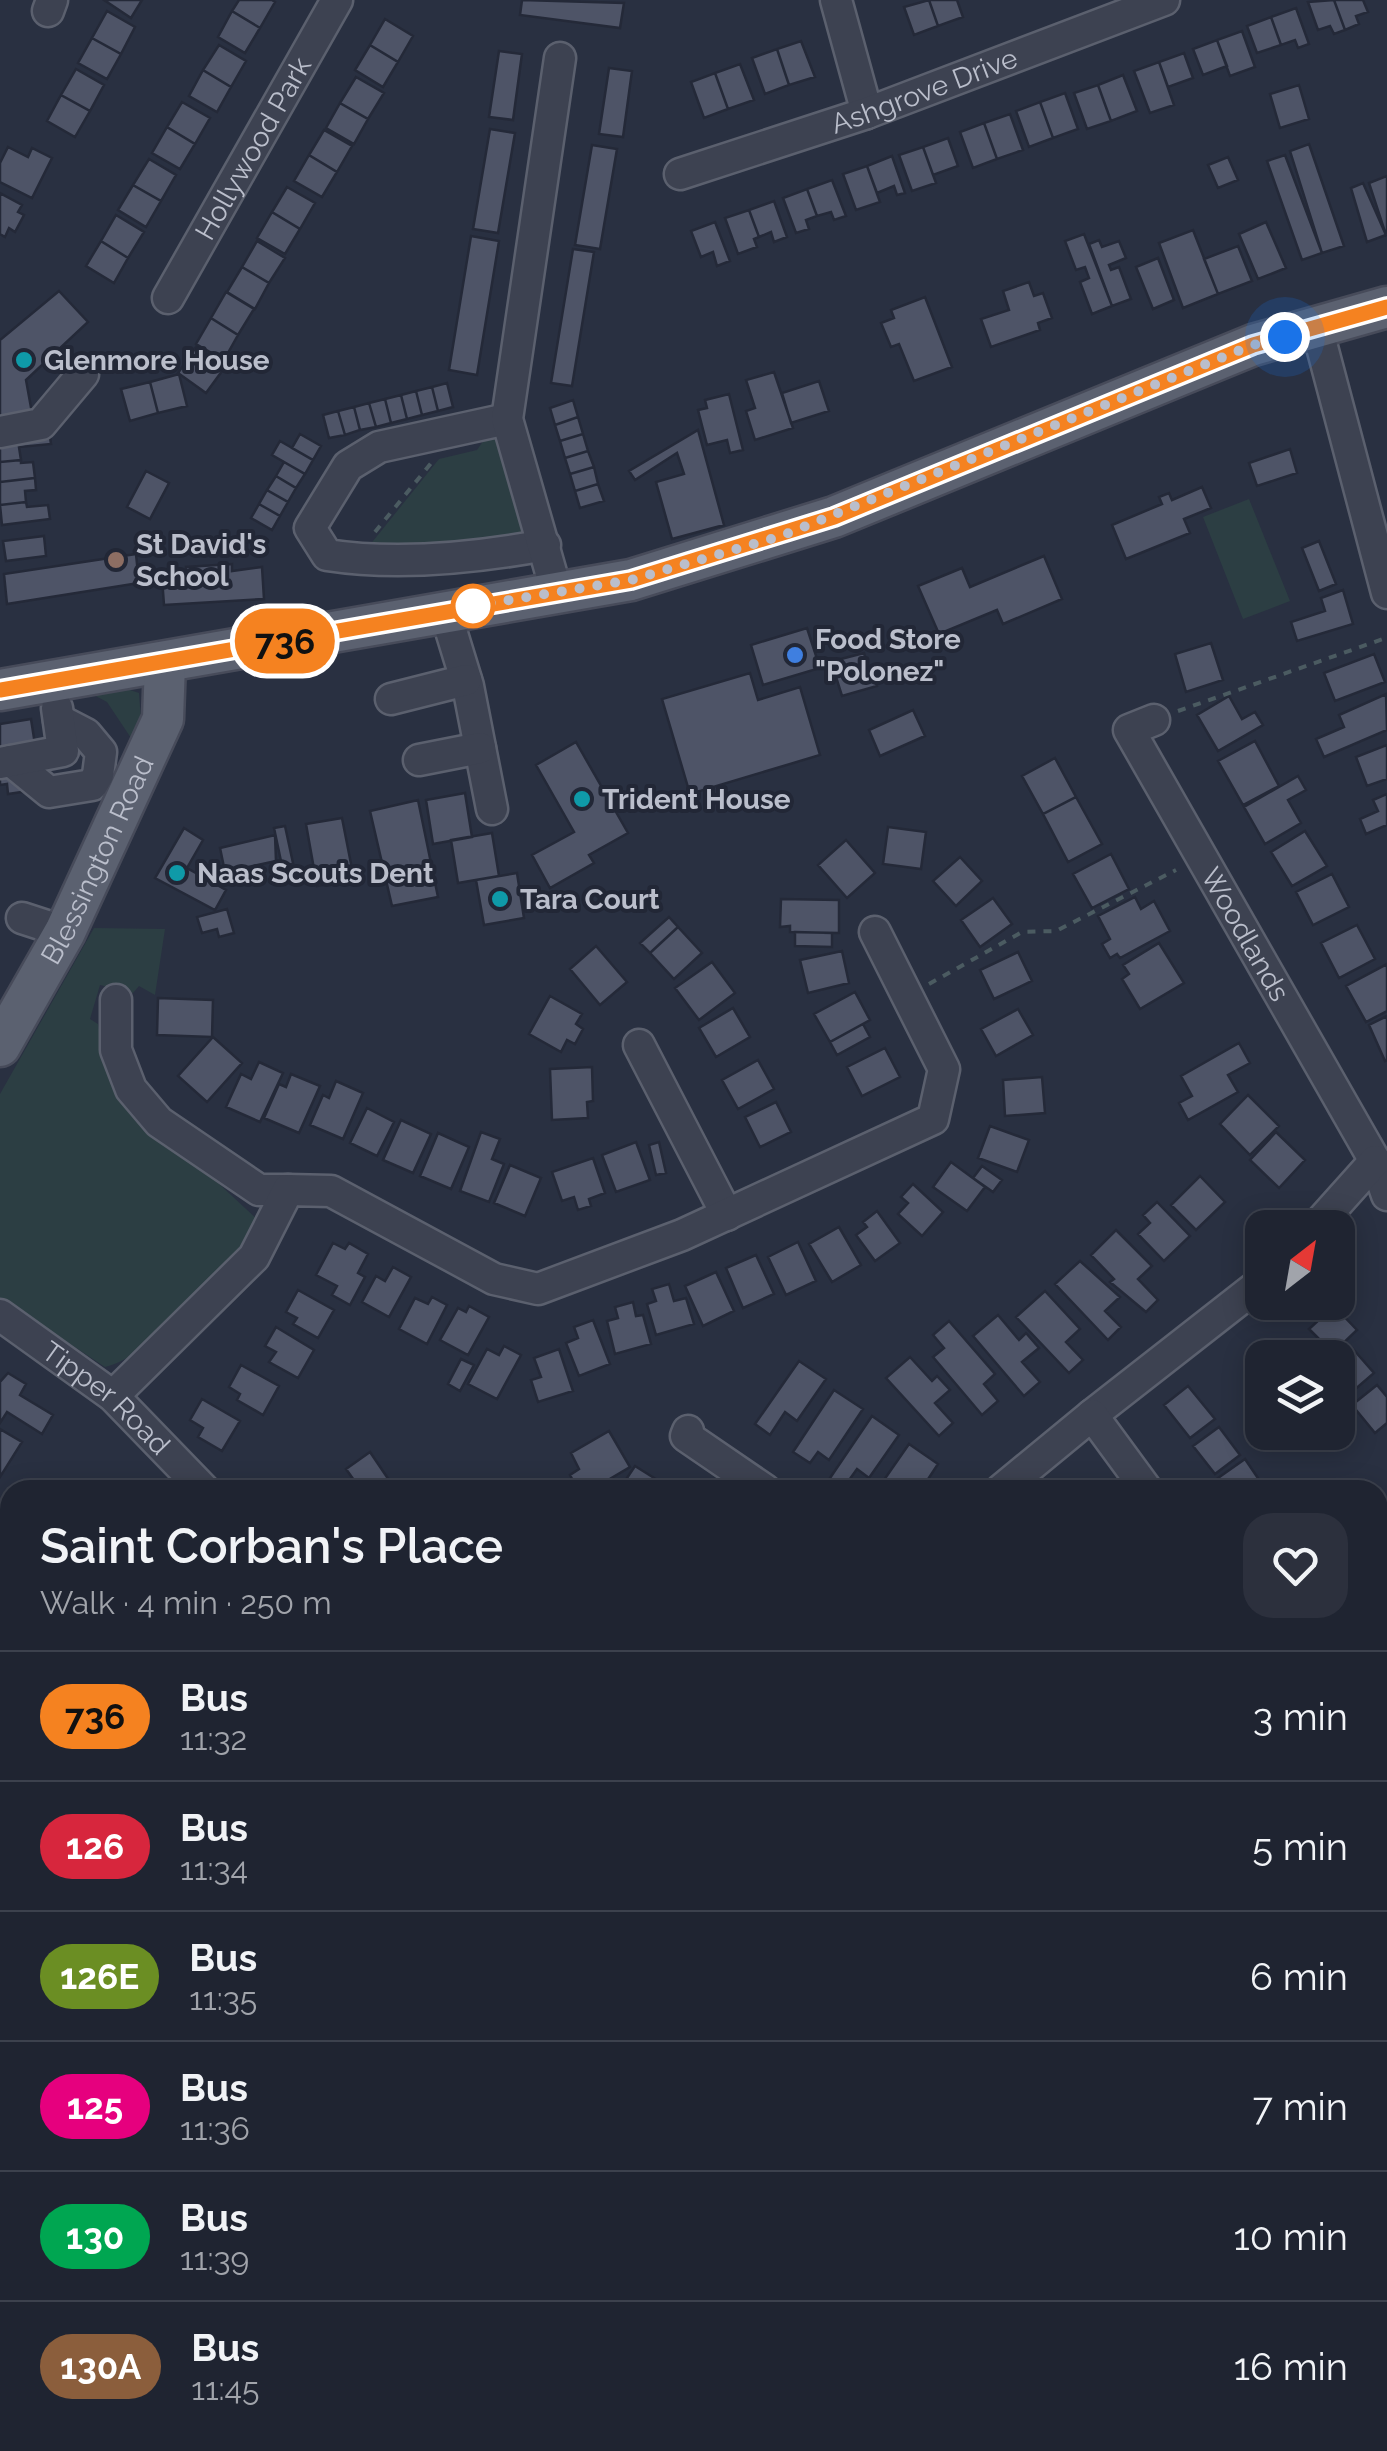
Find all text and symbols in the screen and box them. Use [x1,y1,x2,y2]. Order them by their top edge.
street label: Ashgrove Drive [827,41,1022,140]
street label: Hollywood Park [188,51,318,245]
your location [1260,312,1310,362]
place label: Glenmore House [44,344,270,377]
marker: Glenmore House [13,349,35,371]
place label: St David's School [136,528,266,593]
marker: St David's School [105,549,127,571]
unlabelled marker [452,585,494,627]
line badge: 736 [228,608,342,674]
text: 736 [255,621,315,662]
place label: Food Store "Polonez" [815,623,961,688]
marker: Food Store "Polonez" [784,644,806,666]
street label: Blessington Road [34,751,160,970]
place label: Trident House [602,783,791,816]
marker: Trident House [571,788,593,810]
place label: Naas Scouts Dent [197,857,434,890]
marker: Naas Scouts Dent [166,862,188,884]
street label: Woodlands [1194,862,1297,1007]
place label: Tara Court [520,883,660,916]
marker: Tara Court [489,888,511,910]
north arrow [1245,1210,1355,1320]
map controls [1245,1210,1355,1450]
street label: Tipper Road [36,1334,177,1461]
button: layers [1245,1340,1355,1450]
button: heart [1243,1513,1348,1618]
text: Saint Corban's Place [40,1518,503,1574]
text: Walk · 4 min · 250 m [40,1584,332,1621]
text: Bus [180,1675,248,1720]
text: 3 min [1253,1694,1348,1739]
text: 736 [65,1696,125,1737]
text: 11:32 [180,1720,247,1757]
text: Bus [180,1805,248,1850]
text: 5 min [1252,1824,1348,1869]
text: 126 [66,1826,124,1867]
text: 11:34 [180,1850,248,1887]
text: Bus [189,1935,257,1980]
text: 6 min [1250,1954,1348,1999]
text: 126E [60,1956,139,1997]
text: 11:35 [189,1980,257,2017]
text: Bus [180,2065,248,2110]
text: 7 min [1253,2084,1348,2129]
text: 125 [67,2086,123,2127]
text: 11:36 [180,2110,250,2147]
text: Bus [180,2195,248,2240]
text: 10 min [1233,2214,1348,2259]
text: 130 [66,2216,124,2257]
text: 11:39 [180,2240,249,2277]
text: Bus [191,2325,259,2370]
text: 16 min [1234,2344,1348,2389]
text: 130A [60,2346,141,2387]
text: 11:45 [191,2370,260,2407]

